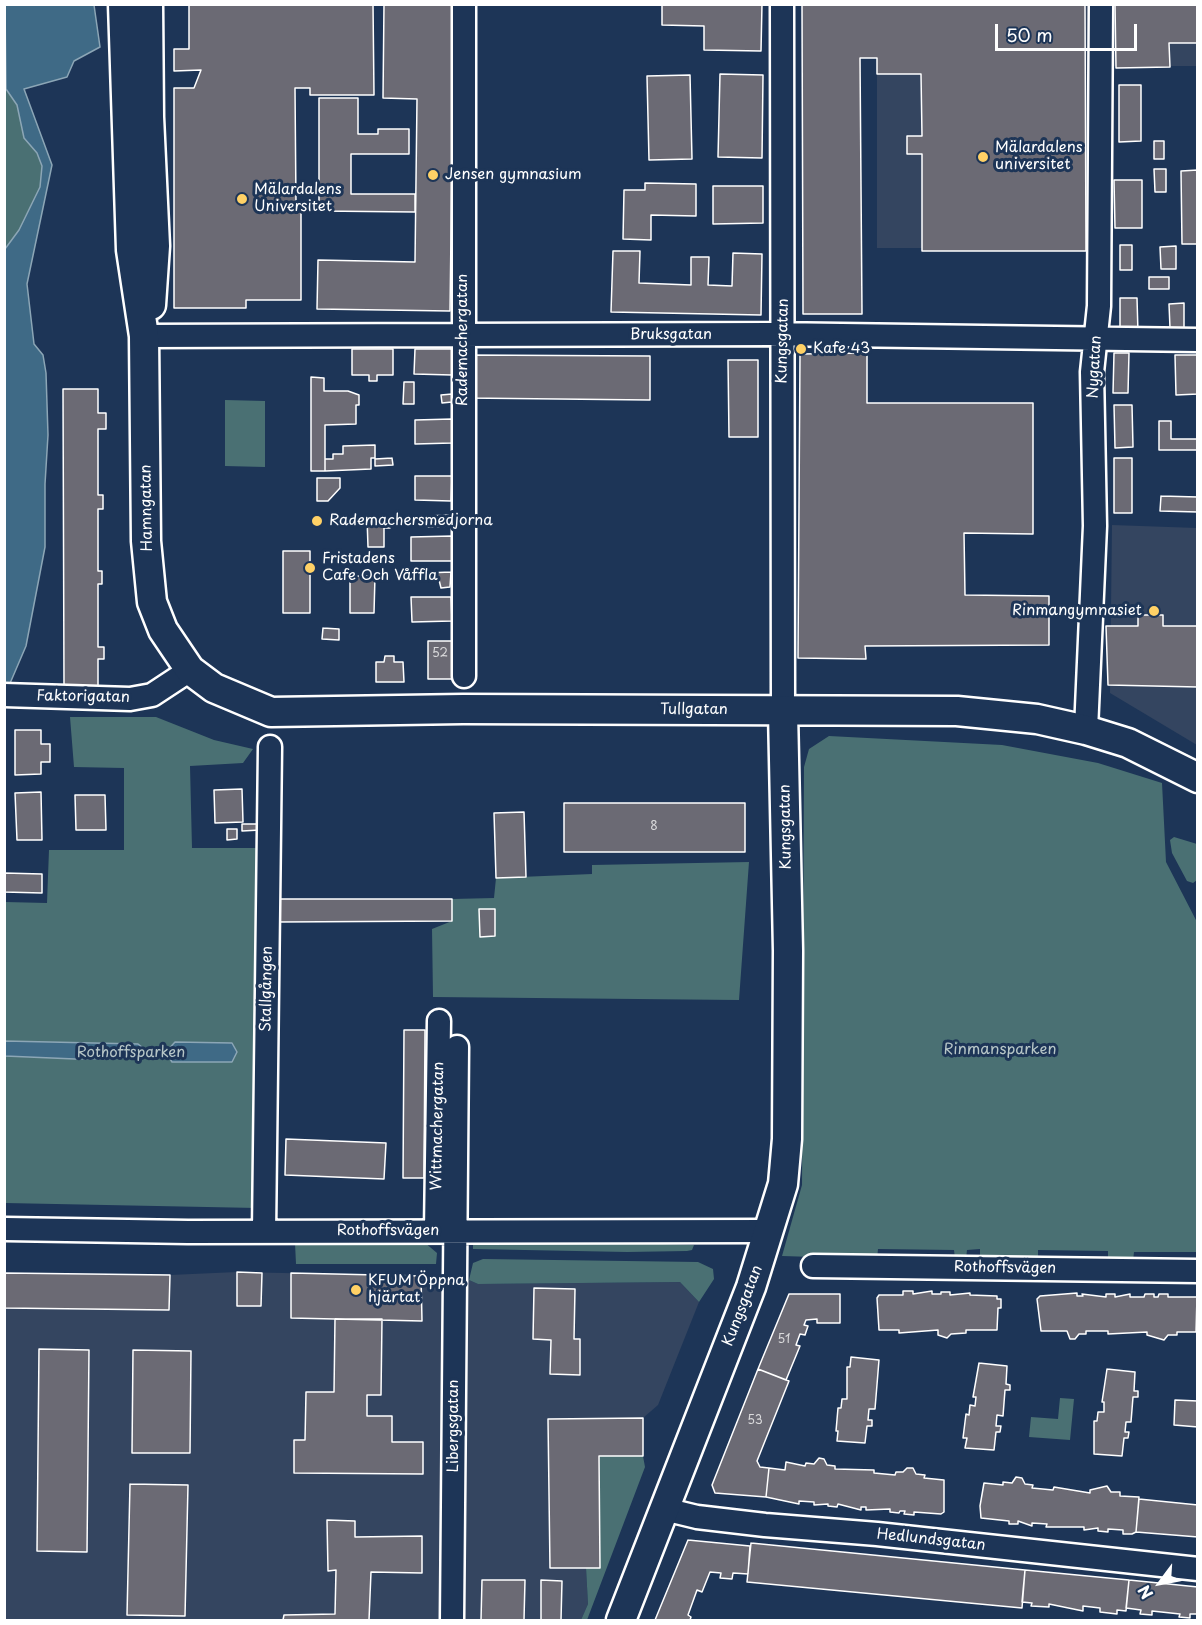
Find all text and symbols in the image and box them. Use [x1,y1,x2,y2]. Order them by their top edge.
scale bar [998,12,1140,50]
text: 50 m [1006,21,1053,48]
place label: Mälardalens universitet [995,139,1083,174]
marker: Mälardalens universitet [976,150,990,164]
place label: Jensen gymnasium [445,166,582,184]
marker: Jensen gymnasium [426,168,440,182]
place label: Mälardalens Universitet [254,181,342,216]
marker: Mälardalens Universitet [235,192,249,206]
street label: Rademachergatan [454,274,472,406]
street label: Kungsgatan [773,298,793,384]
street label: Bruksgatan [630,326,712,344]
street label: Nygatan [1084,335,1106,399]
place label: Kafe 43 [813,340,870,358]
marker: Kafe 43 [794,342,808,356]
street label: Hamngatan [137,464,157,552]
place label: Rademachersmedjorna [329,512,493,530]
marker: Rademachersmedjorna [310,514,324,528]
place label: Fristadens Cafe Och Våffla [322,550,437,585]
marker: Fristadens Cafe Och Våffla [303,561,317,575]
place label: Rinmangymnasiet [1012,602,1142,620]
marker: Rinmangymnasiet [1147,604,1161,618]
house number: 52 [432,647,448,661]
street label: Faktorigatan [36,687,130,707]
street label: Tullgatan [660,701,728,719]
street label: Kungsgatan [776,784,796,870]
house number: 8 [650,820,658,834]
street label: Stallgången [257,946,277,1032]
park label: Rinmansparken [944,1041,1056,1059]
park label: Rothoffsparken [77,1044,185,1062]
street label: Wittmachergatan [428,1061,448,1191]
street label: Rothoffsvägen [337,1222,439,1240]
street label: Rothoffsvägen [954,1258,1056,1278]
street label: Kungsgatan [719,1263,767,1349]
place label: KFUM Öppna hjärtat [368,1272,465,1307]
marker: KFUM Öppna hjärtat [349,1283,363,1297]
house number: 51 [778,1333,790,1347]
street label: Libergsgatan [445,1380,463,1472]
house number: 53 [747,1414,763,1428]
street label: Hedlundsgatan [876,1525,986,1555]
north arrow [1130,1553,1190,1613]
text: N [1131,1581,1158,1604]

